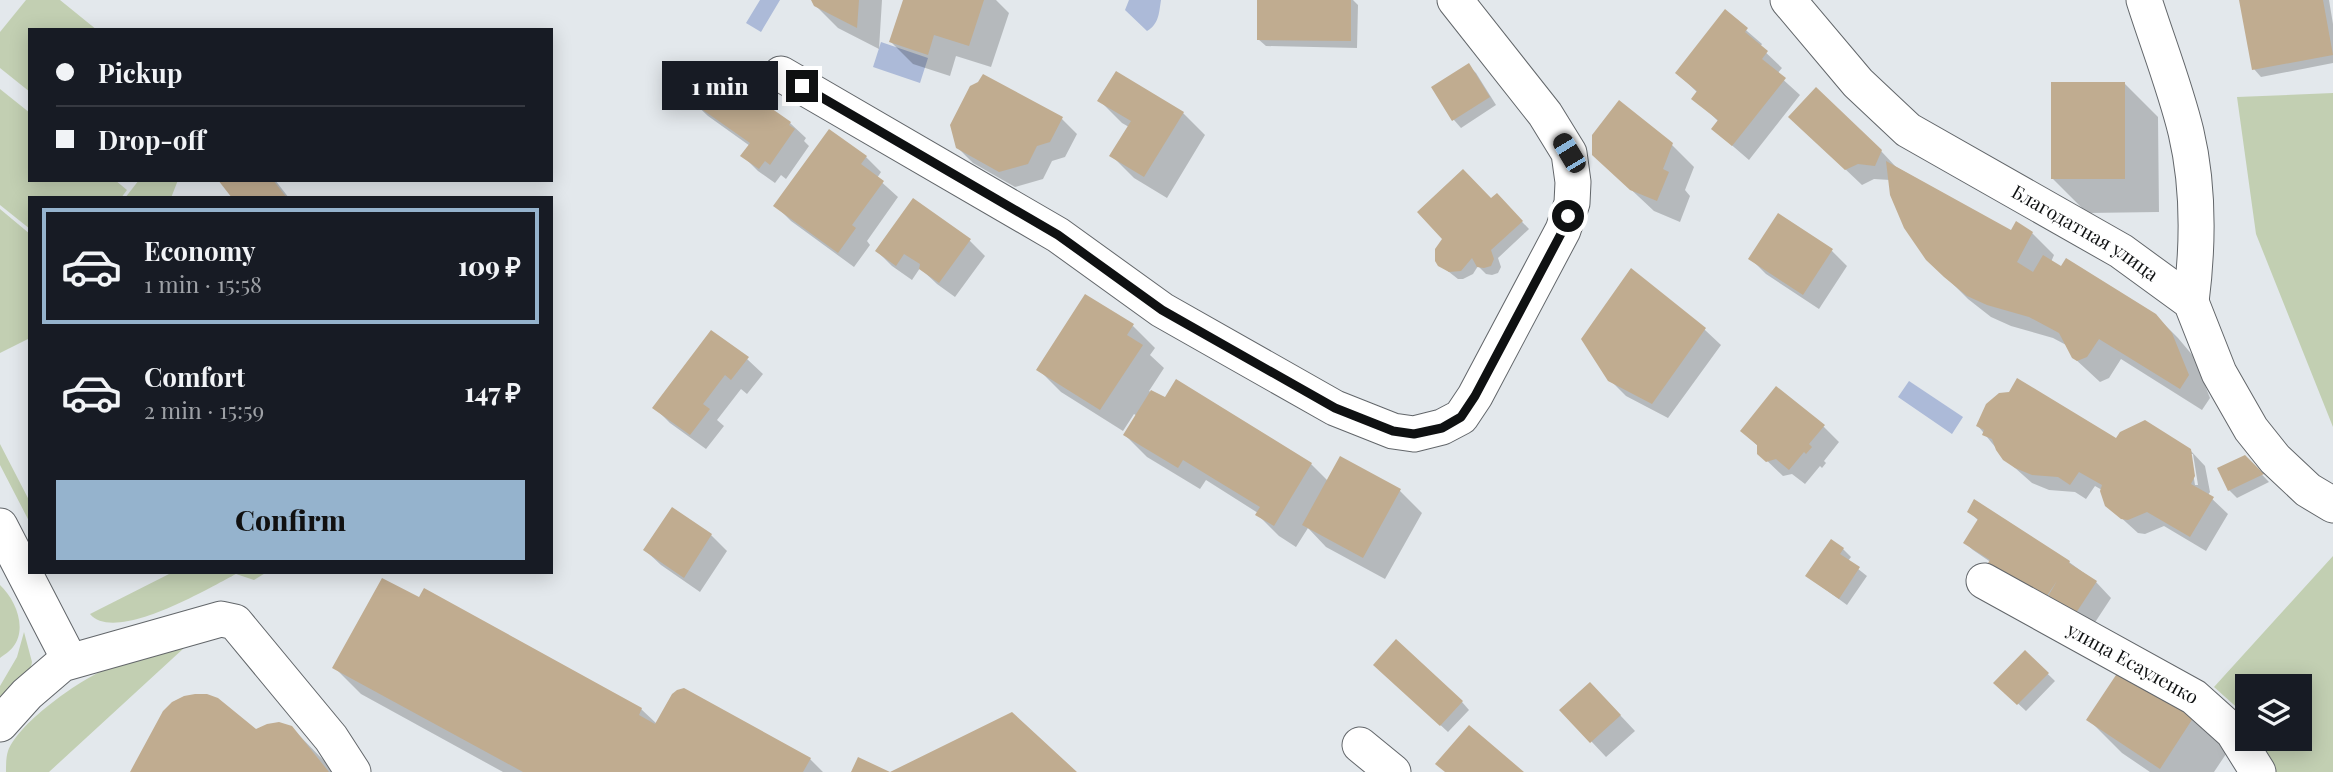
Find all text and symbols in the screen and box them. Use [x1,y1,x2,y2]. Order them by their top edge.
text: Pickup [98,55,182,90]
callout: 1 min [662,62,778,110]
text: 1 min [692,70,748,101]
route end [786,70,818,102]
text: Drop-off [98,122,205,157]
car [1550,130,1589,176]
street label: Благодатная улица [2008,178,2165,286]
route start [1552,200,1584,232]
text: Economy [144,233,255,268]
icon: car [60,235,123,298]
text: 109 ₽ [458,248,521,283]
text: 1 min · 15:58 [144,268,262,299]
text: Comfort [144,359,245,394]
icon: car [60,361,123,424]
text: 147 ₽ [465,374,521,409]
text: 2 min · 15:59 [144,394,264,425]
button: Confirm [56,480,525,560]
street label: улица Есауленко [2062,615,2204,709]
map controls [2235,674,2312,751]
button: layers [2235,674,2312,751]

